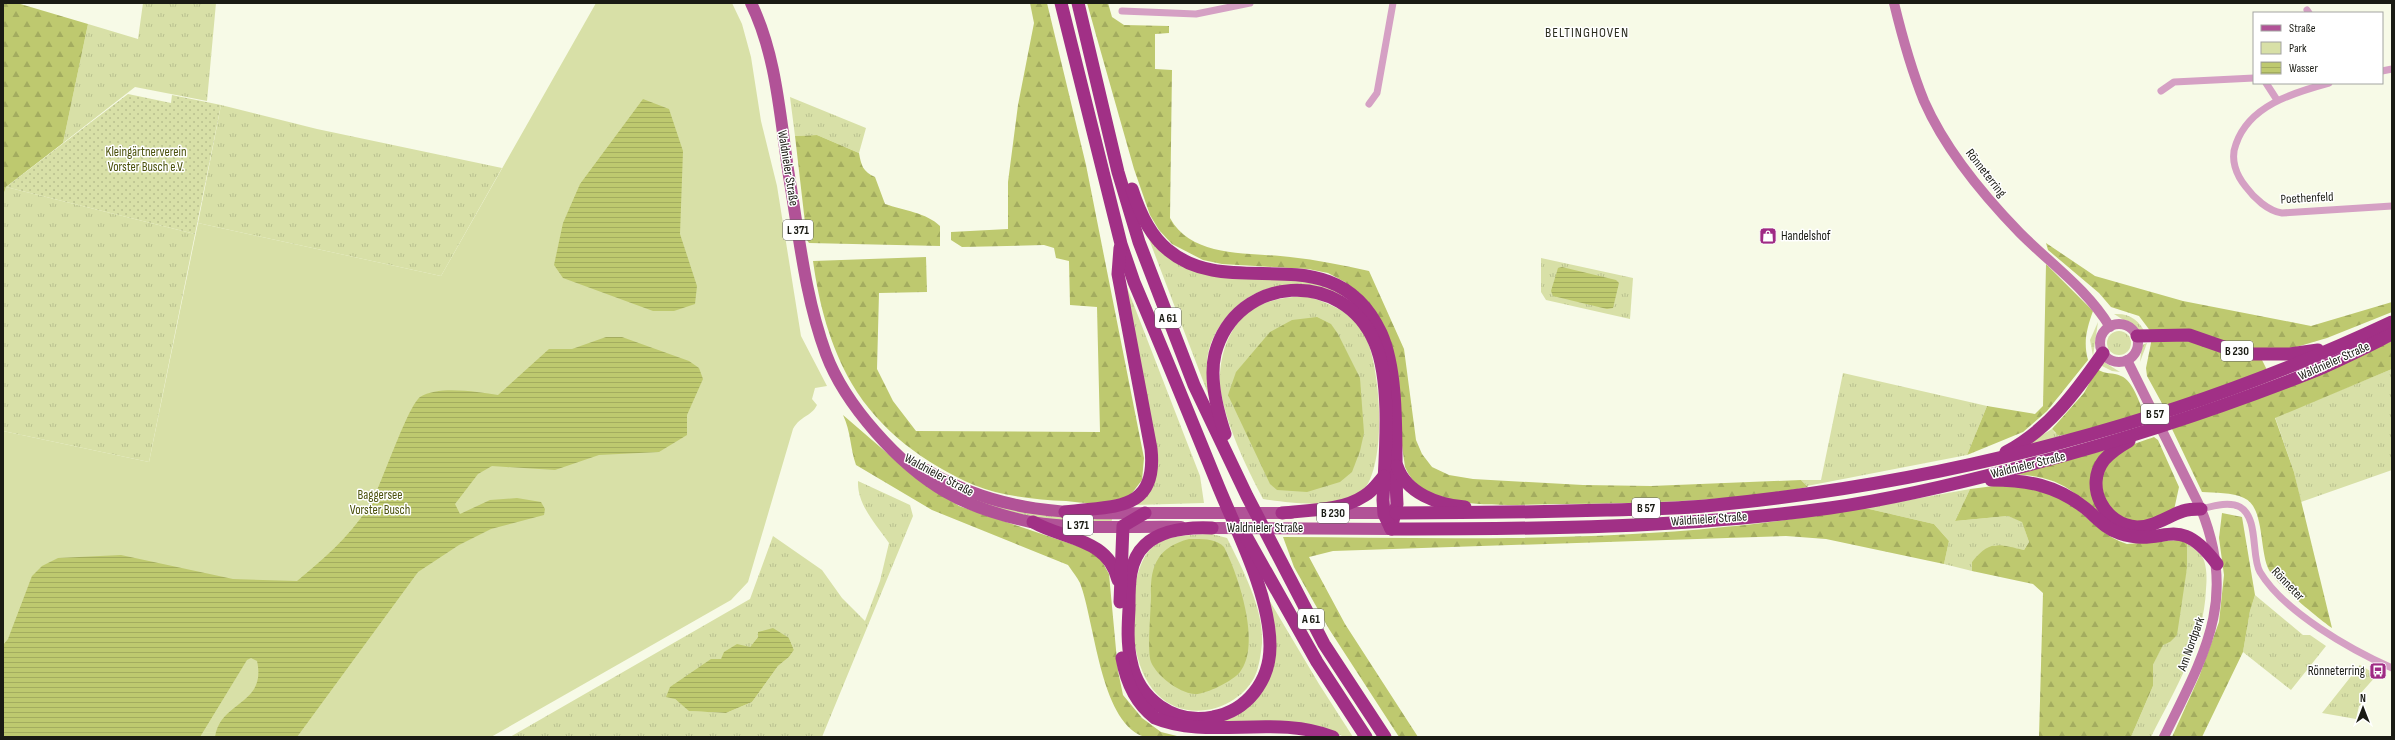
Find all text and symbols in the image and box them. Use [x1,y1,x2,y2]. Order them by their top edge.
legend [2253,12,2383,84]
text: Straße [2289,21,2316,36]
district label: BELTINGHOVEN [1545,24,1629,41]
text: Park [2289,41,2307,56]
text: Wasser [2289,61,2318,76]
street label: Waldnieler Straße [774,129,802,207]
park label: Kleingärtnerverein Vorster Busch e.V. [106,144,186,175]
street label: Rönneterring [1962,146,2010,200]
street label: Poethenfeld [2280,189,2334,207]
road number: L 371 [783,220,813,240]
shop icon: Handelshof [1758,226,1778,246]
place label: Handelshof [1781,228,1831,244]
road number: A 61 [1155,308,1181,328]
street label: Waldnieler Straße [2296,338,2372,384]
road number: B 230 [2221,341,2253,361]
road number: B 57 [2141,404,2169,424]
street label: Waldnieler Straße [1989,448,2067,482]
street label: Waldnieler Straße [902,450,976,500]
park label: Baggersee Vorster Busch [350,487,410,518]
road number: B 57 [1632,498,1660,518]
road number: B 230 [1317,503,1349,523]
street label: Waldnieler Straße [1670,508,1748,530]
road number: L 371 [1063,515,1093,535]
street label: Waldnieler Straße [1227,520,1303,536]
street label: Rönneter [2268,564,2308,604]
road number: A 61 [1298,609,1324,629]
street label: Am Nordpark [2174,615,2208,674]
bus stop icon: Rönneterring [2368,661,2388,681]
place label: Rönneterring [2308,663,2365,679]
north arrow [2343,688,2383,728]
text: N [2360,692,2366,705]

